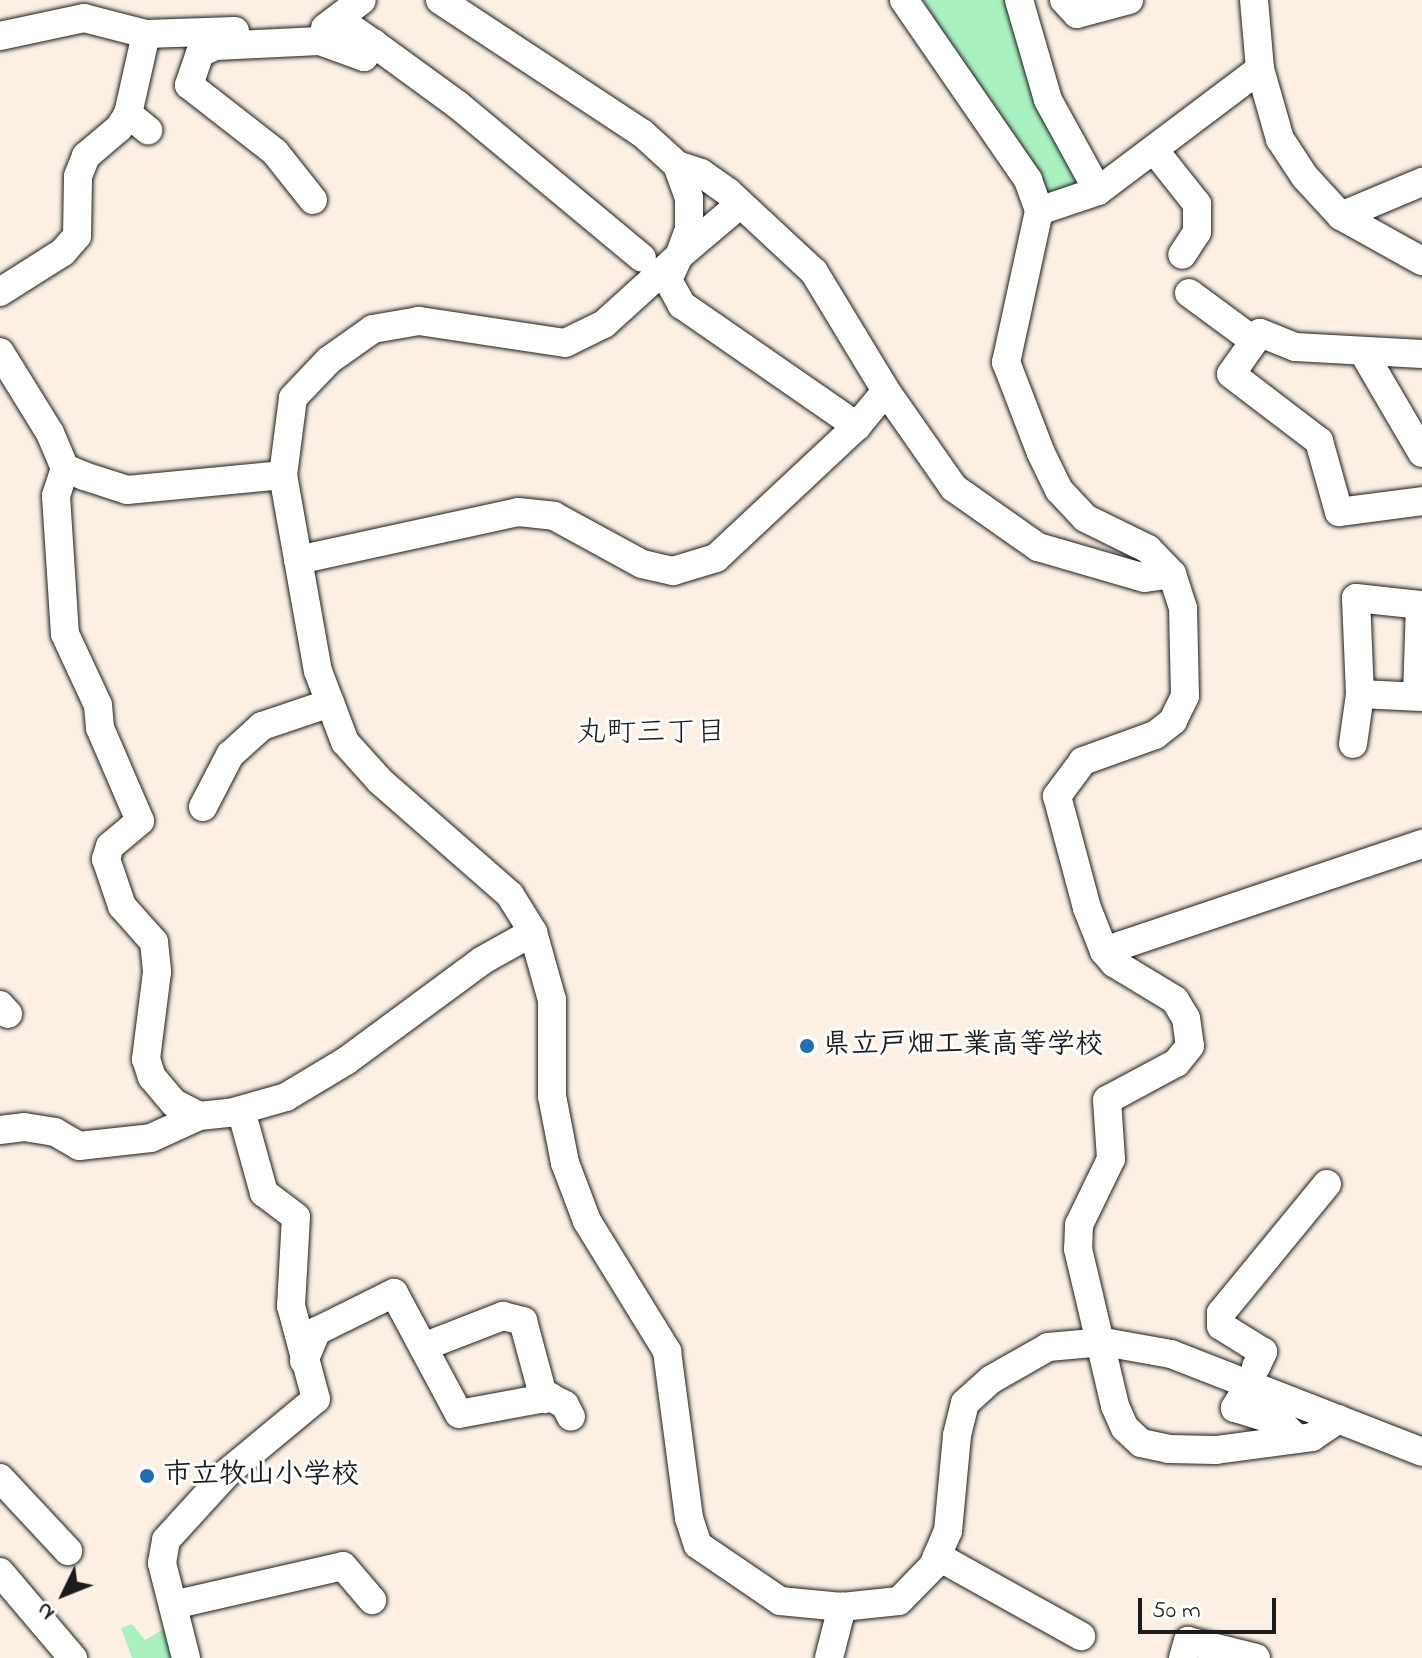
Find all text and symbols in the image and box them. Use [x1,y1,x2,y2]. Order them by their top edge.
district label: 丸町三丁目 [576,716,726,752]
place label: 県立戸畑工業高等学校 [823,1029,1103,1063]
marker: 県立戸畑工業高等学校 [798,1037,816,1055]
place label: 市立牧山小学校 [163,1459,359,1493]
marker: 市立牧山小学校 [138,1467,156,1485]
north arrow [24,1554,104,1634]
scale bar [1142,1582,1280,1632]
text: N [30,1594,63,1627]
text: 50 m [1152,1594,1201,1629]

